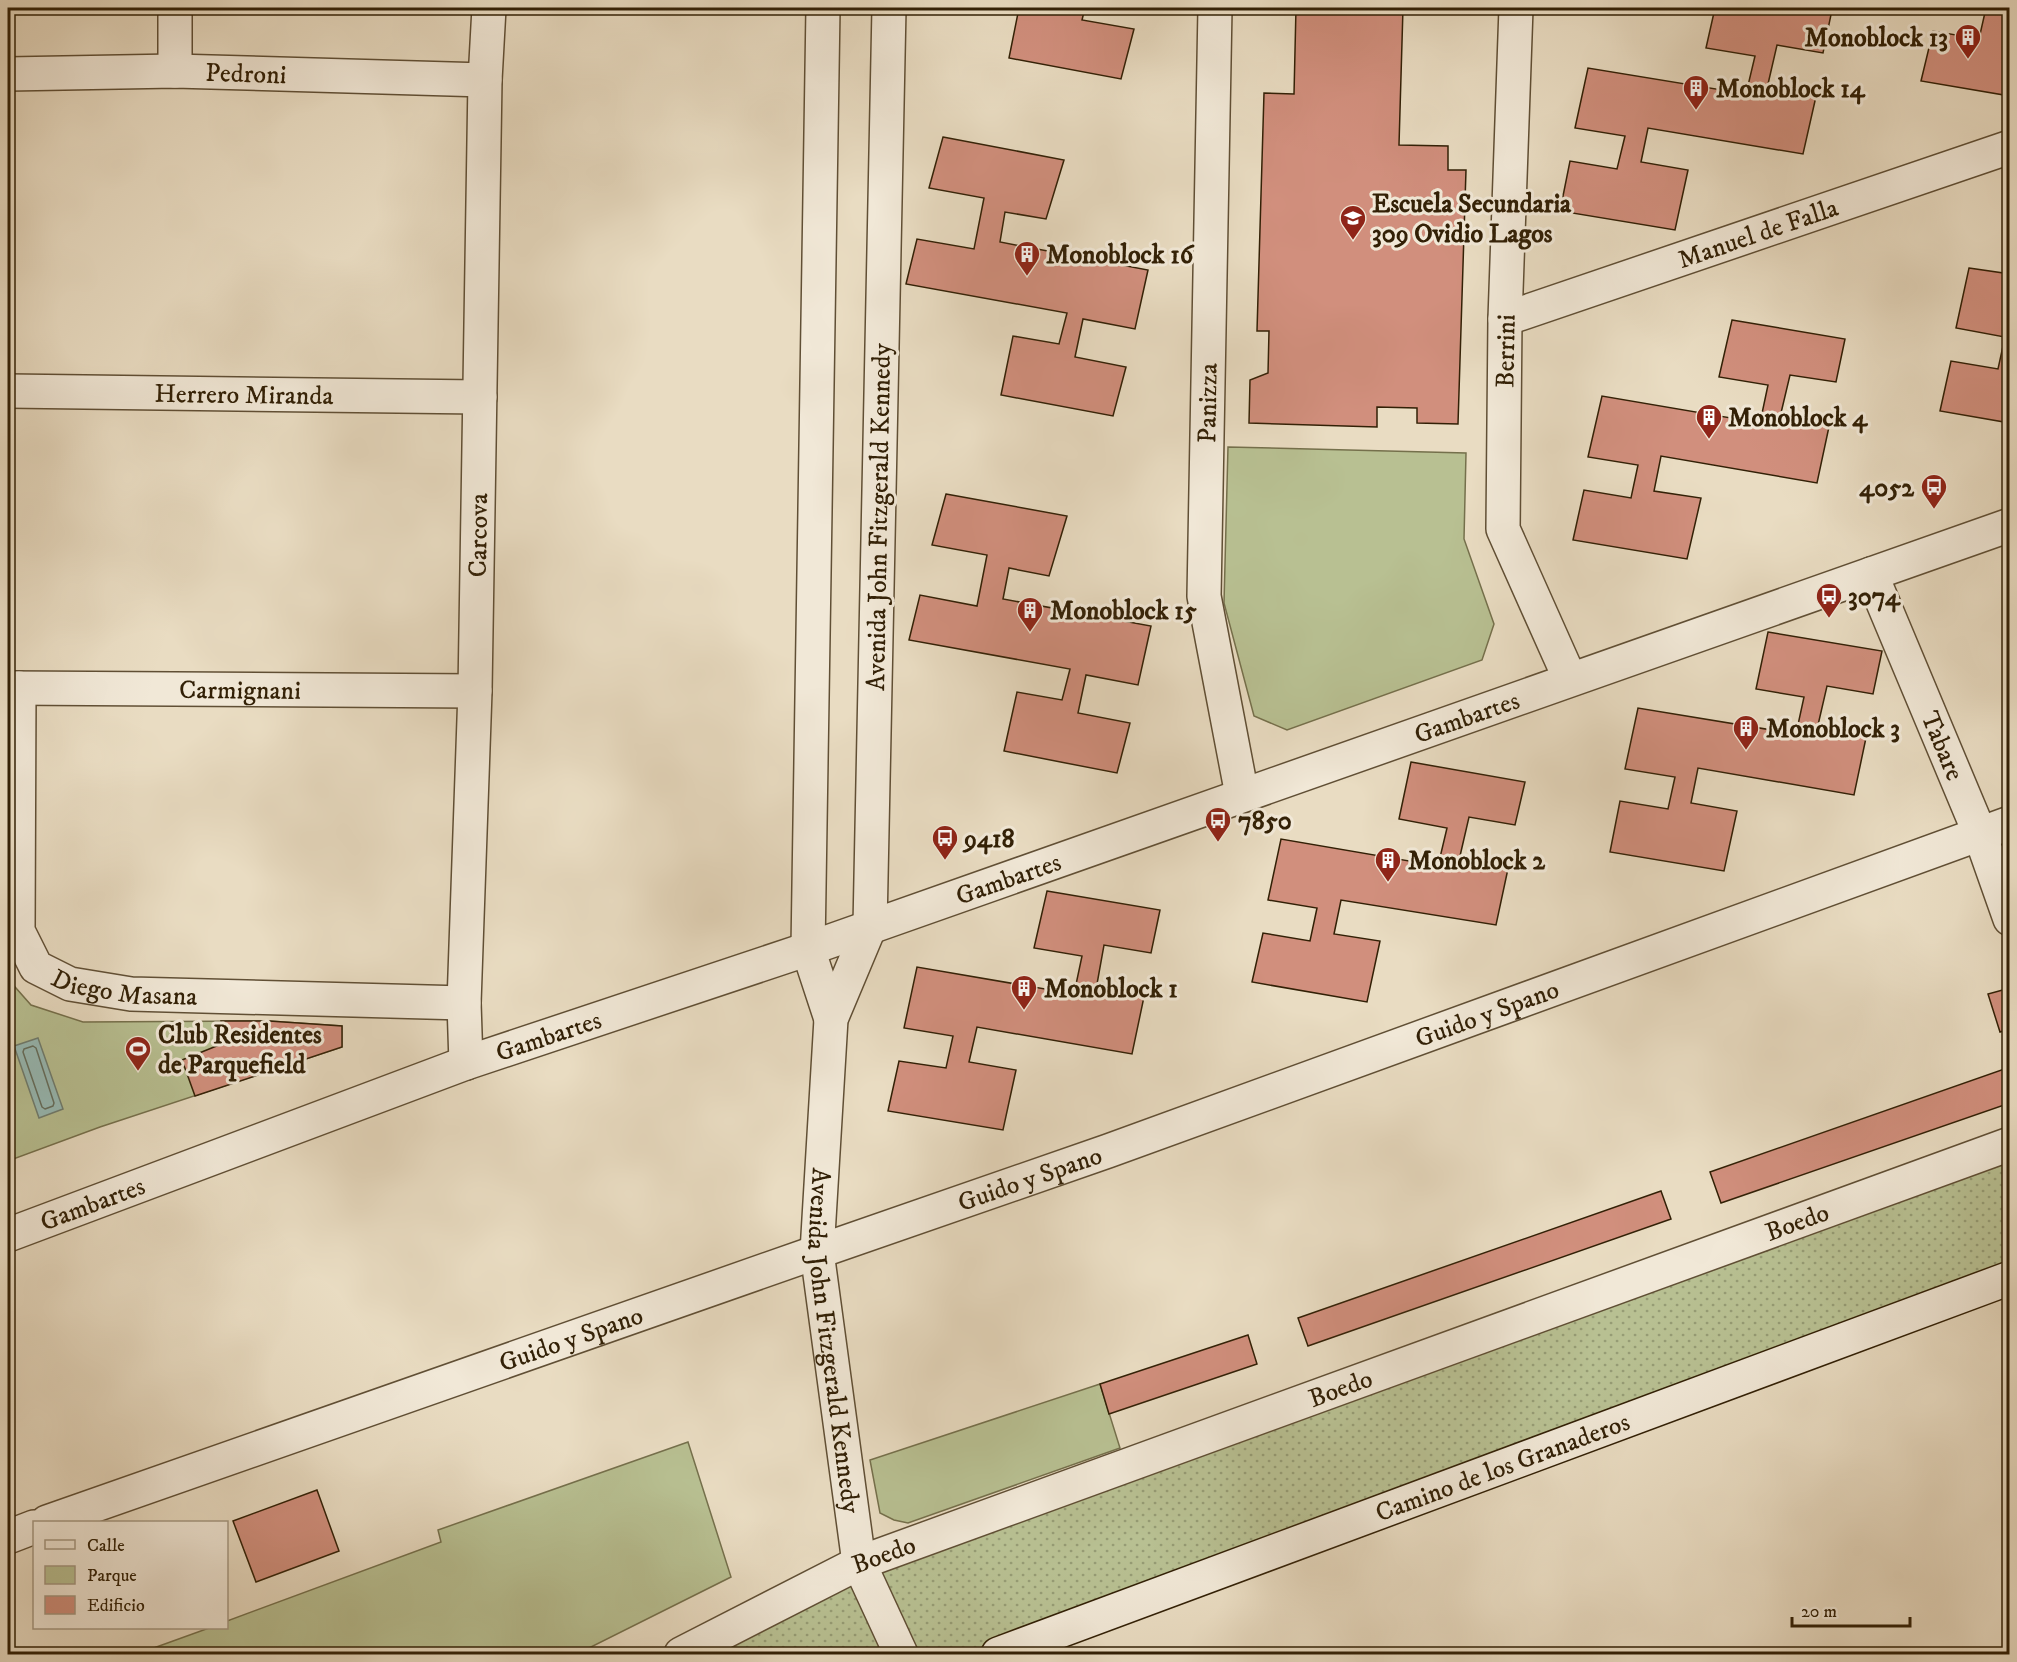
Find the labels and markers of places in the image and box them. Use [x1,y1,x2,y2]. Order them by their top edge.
place label: Monoblock 13 [1805,22,1948,55]
building icon: Monoblock 13 [1953,22,1983,60]
building icon: Monoblock 14 [1681,73,1711,111]
place label: Monoblock 14 [1716,73,1866,106]
place label: Escuela Secundaria 309 Ovidio Lagos [1372,188,1572,251]
school or university icon: Escuela Secundaria 309 Ovidio Lagos [1338,203,1368,241]
building icon: Monoblock 16 [1012,239,1042,277]
place label: Monoblock 16 [1046,239,1195,272]
building icon: Monoblock 4 [1694,402,1724,440]
place label: Monoblock 4 [1728,402,1868,435]
place label: 4052 [1859,472,1915,505]
bus stop icon: 4052 [1919,472,1949,510]
bus stop icon: 3074 [1814,581,1844,619]
place label: 3074 [1848,581,1901,614]
building icon: Monoblock 15 [1015,595,1045,633]
place label: Monoblock 15 [1050,595,1197,628]
building icon: Monoblock 3 [1731,713,1761,751]
place label: Monoblock 3 [1766,713,1900,746]
bus stop icon: 7850 [1203,805,1233,843]
place label: 7850 [1238,805,1292,838]
bus stop icon: 9418 [930,823,960,861]
place label: 9418 [962,823,1015,856]
building icon: Monoblock 2 [1373,845,1403,883]
place label: Monoblock 2 [1408,845,1546,878]
building icon: Monoblock 1 [1009,973,1039,1011]
place label: Monoblock 1 [1044,973,1178,1006]
place label: Club Residentes de Parquefield [158,1019,322,1082]
sports icon: Club Residentes de Parquefield [123,1034,153,1072]

